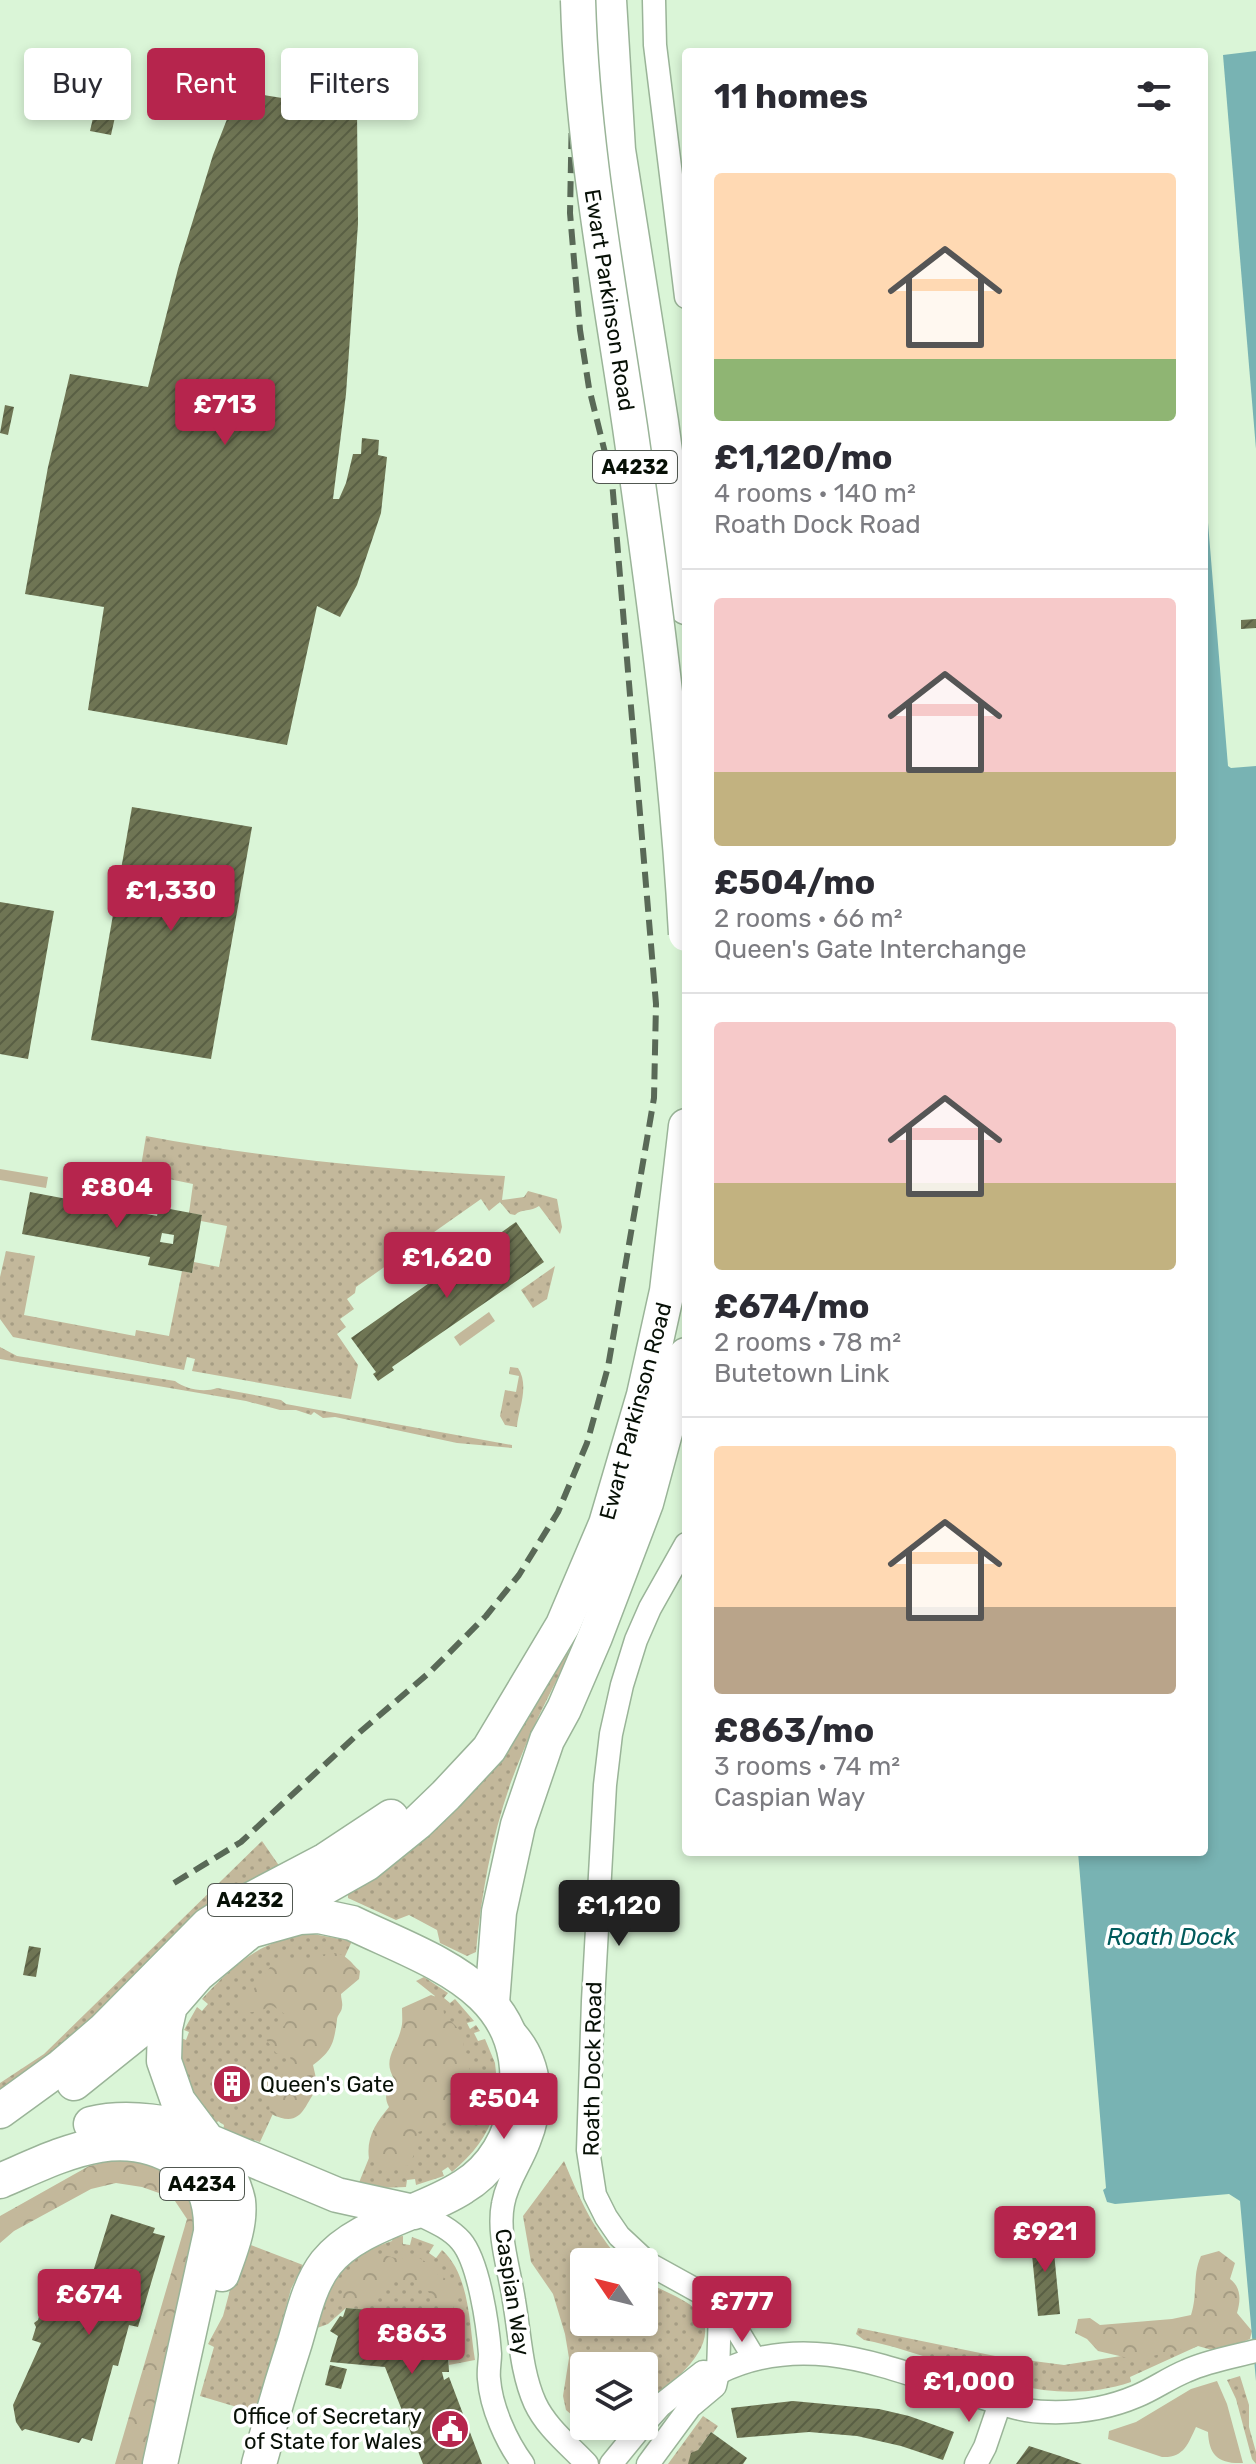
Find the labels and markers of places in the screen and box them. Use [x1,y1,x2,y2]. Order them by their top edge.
pin: £713 [178,379,272,447]
pin: £1,330 [106,865,236,933]
pin: £804 [70,1162,164,1230]
pin: £1,620 [382,1232,512,1300]
pin: £1,120 [554,1880,684,1948]
building icon: Queen's Gate [211,2063,253,2105]
place label: Queen's Gate [260,2071,394,2098]
pin: £504 [457,2073,551,2141]
pin: £921 [998,2206,1092,2274]
pin: £674 [42,2269,136,2337]
pin: £777 [695,2276,789,2344]
pin: £863 [365,2308,459,2376]
pin: £1,000 [904,2356,1034,2424]
place label: Office of Secretary of State for Wales [233,2403,422,2455]
public building icon: Office of Secretary of State for Wales [429,2408,471,2450]

